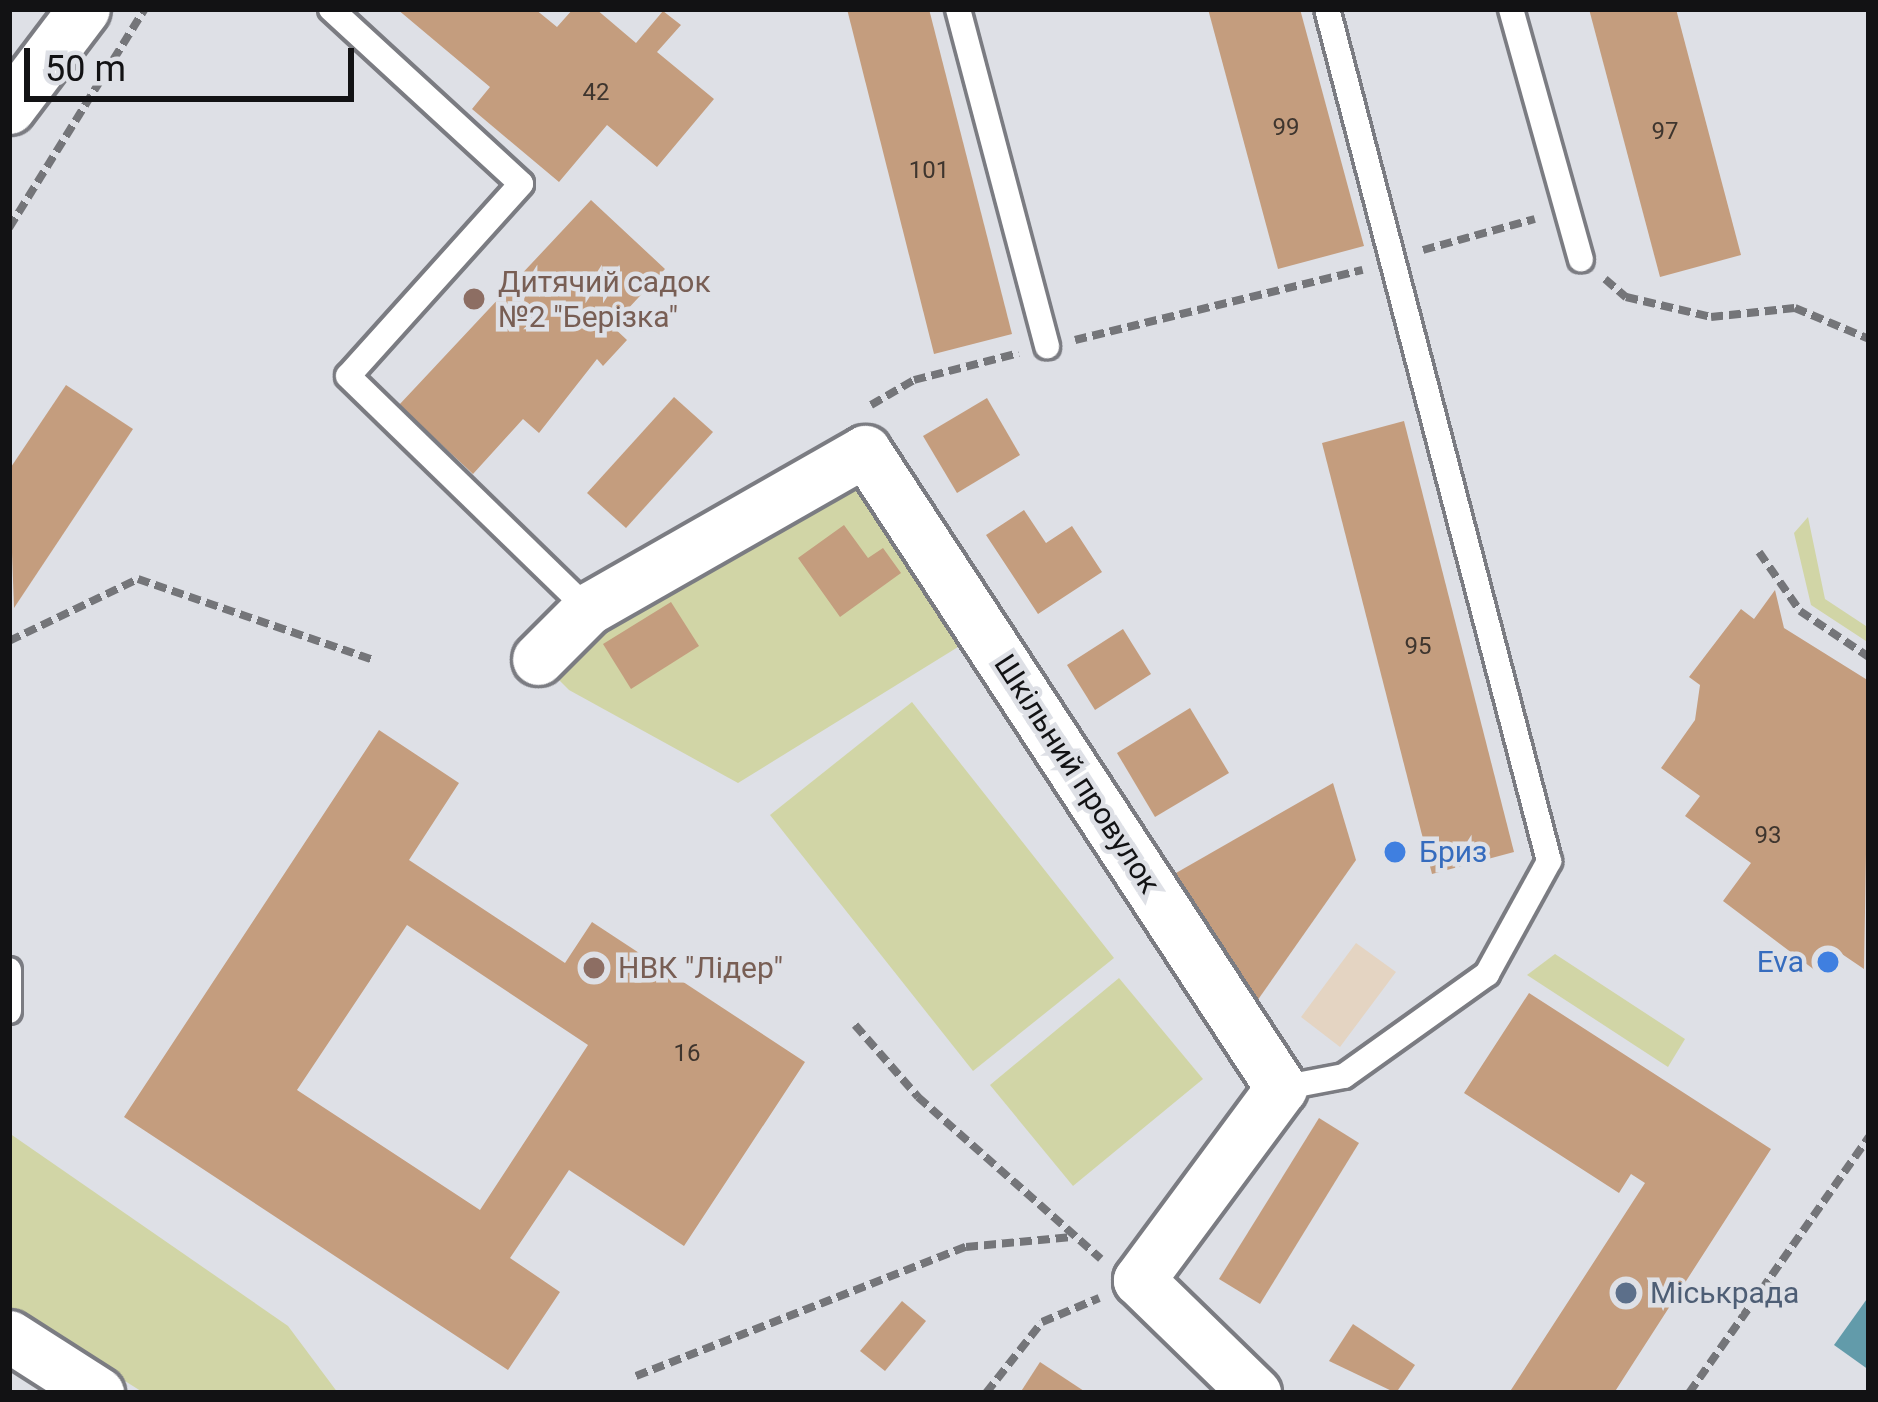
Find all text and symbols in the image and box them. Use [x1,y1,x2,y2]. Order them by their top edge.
scale bar [30,24,360,98]
text: 50 m [45,48,126,90]
house number: 42 [583,79,609,107]
house number: 99 [1273,114,1299,142]
house number: 97 [1652,118,1678,146]
house number: 101 [909,157,949,185]
place label: Дитячий садок №2 "Берізка" [498,264,711,334]
marker: Дитячий садок №2 "Берізка" [461,286,487,312]
house number: 95 [1405,633,1431,661]
street label: Шкільний провулок [986,648,1168,900]
house number: 93 [1755,822,1781,850]
place label: Бриз [1419,834,1487,870]
marker: Бриз [1382,839,1408,865]
place label: Eva [1757,944,1804,980]
marker: Eva [1815,949,1841,975]
place label: НВК "Лідер" [618,950,783,986]
marker: НВК "Лідер" [581,955,607,981]
house number: 16 [674,1040,700,1068]
place label: Міськрада [1650,1275,1799,1311]
marker: Міськрада [1613,1280,1639,1306]

